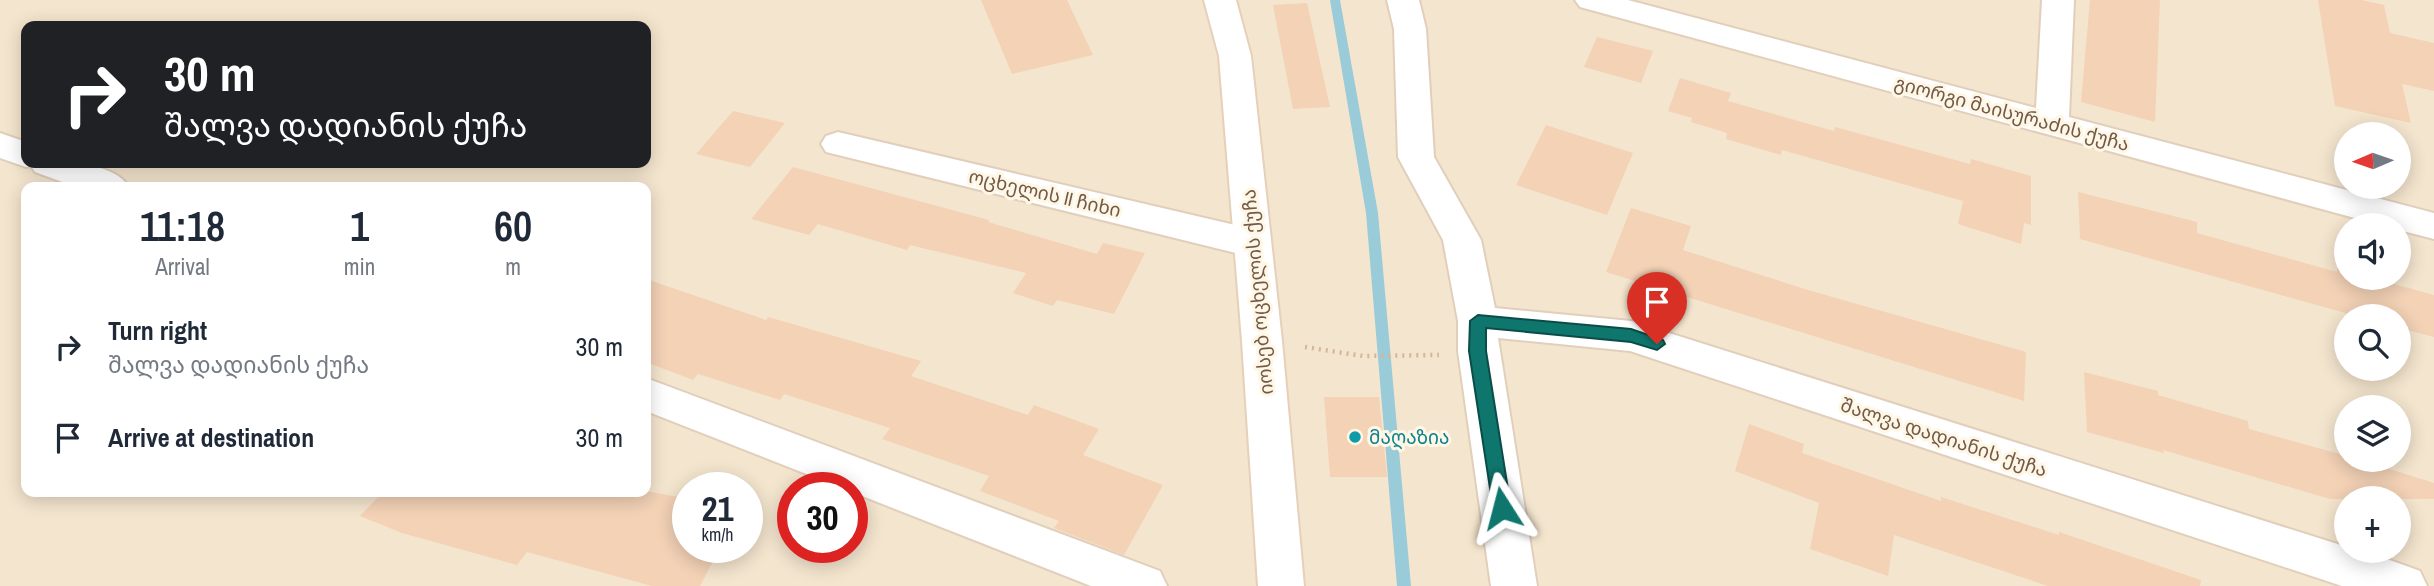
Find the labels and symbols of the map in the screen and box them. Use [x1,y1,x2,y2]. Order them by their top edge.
street label: გიორგი მაისურაძის ქუჩა [1892,69,2132,157]
north arrow [2334,122,2412,200]
street label: ოცხელის II ჩიხი [966,163,1124,223]
street label: იოსებ ოცხელის ქუჩა [1235,188,1279,396]
pin [1627,272,1687,344]
street label: შალვა დადიანის ქუჩა [1837,391,2051,483]
place label: მაღაზია [1369,424,1449,450]
marker: მაღაზია [1347,429,1363,445]
position arrow [1465,471,1539,545]
speed limit sign: 30 [777,472,868,563]

